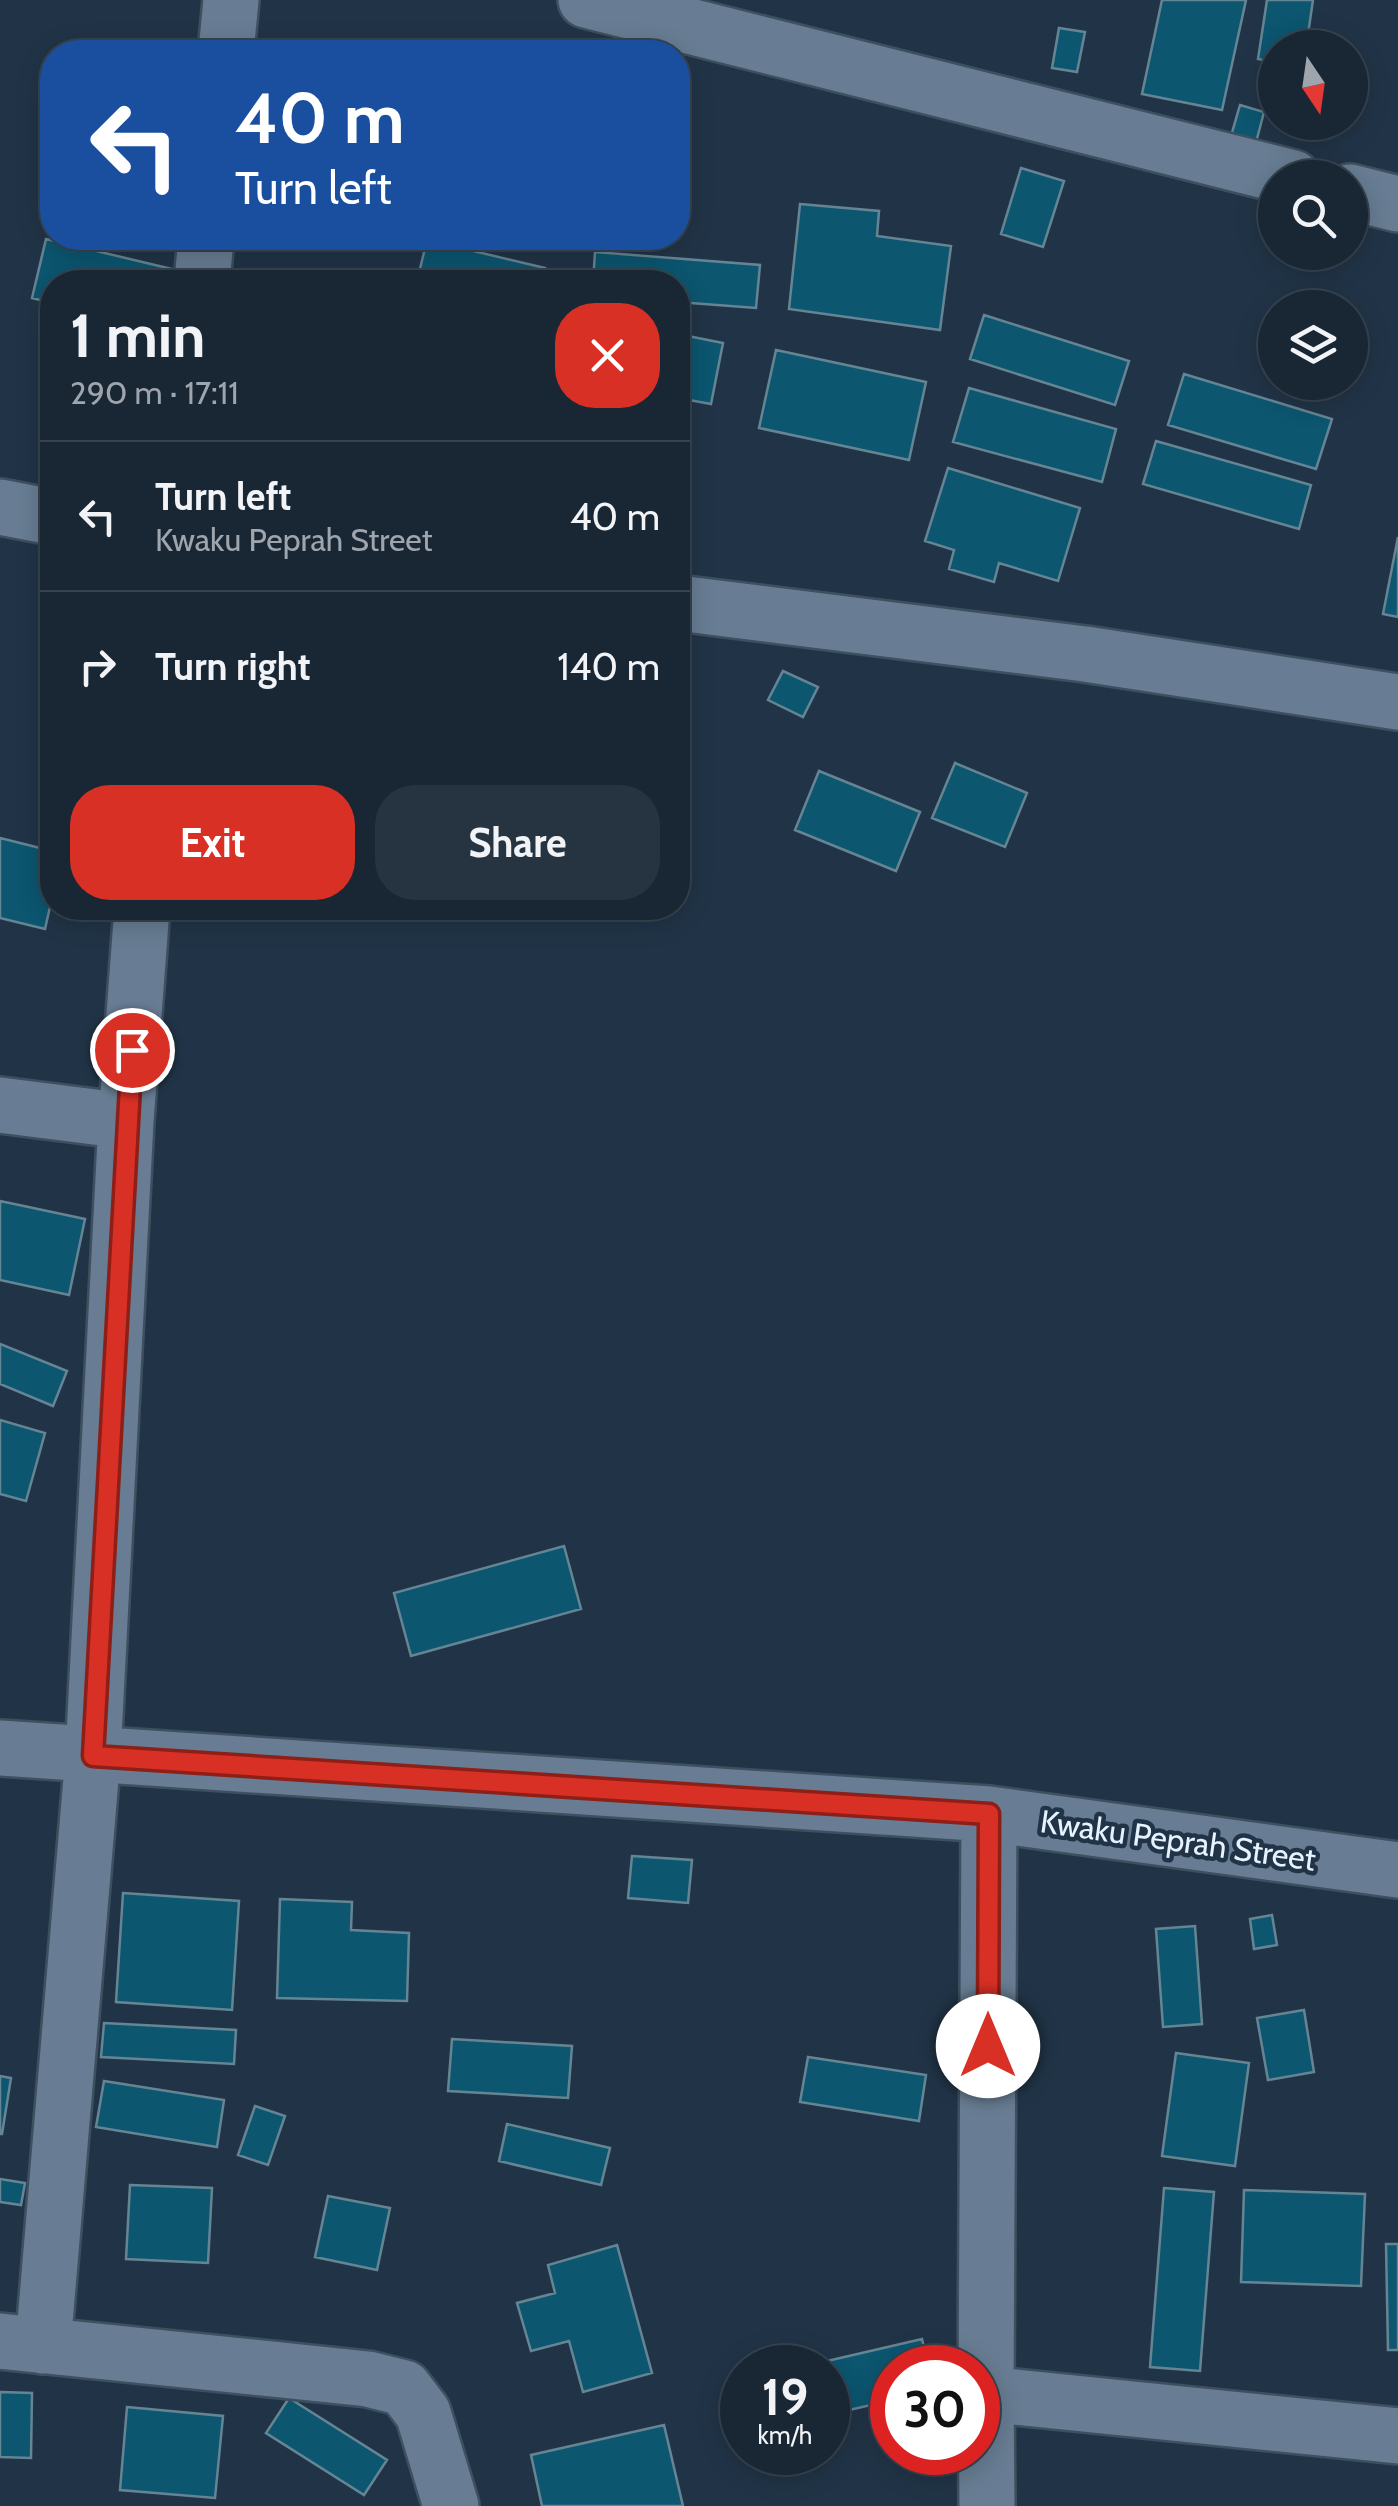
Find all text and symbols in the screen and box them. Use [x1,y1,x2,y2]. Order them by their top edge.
north arrow [1258,30,1368,140]
map controls [1258,30,1368,400]
text: 40 m [235,75,404,161]
icon: left [70,80,200,210]
button: search [1258,160,1368,270]
text: Turn left [235,161,392,215]
button: layers [1258,290,1368,400]
text: 1 min [70,299,205,372]
button: close [555,303,660,408]
text: 290 m · 17:11 [70,373,239,412]
text: Turn left [155,473,291,520]
icon: left [70,489,125,544]
text: 40 m [570,493,660,540]
text: Kwaku Peprah Street [155,520,433,559]
icon: right [70,639,125,694]
text: Turn right [155,643,311,690]
text: 140 m [557,643,660,690]
button: Exit [70,785,355,900]
button: Share [375,785,660,900]
pin [90,1008,175,1093]
icon: arrive [105,1023,160,1078]
street label: Kwaku Peprah Street [1038,1801,1318,1879]
position arrow [936,1994,1040,2098]
speed limit sign: 30 [870,2345,1000,2475]
text: 19 [762,2367,808,2428]
text: km/h [758,2420,812,2450]

